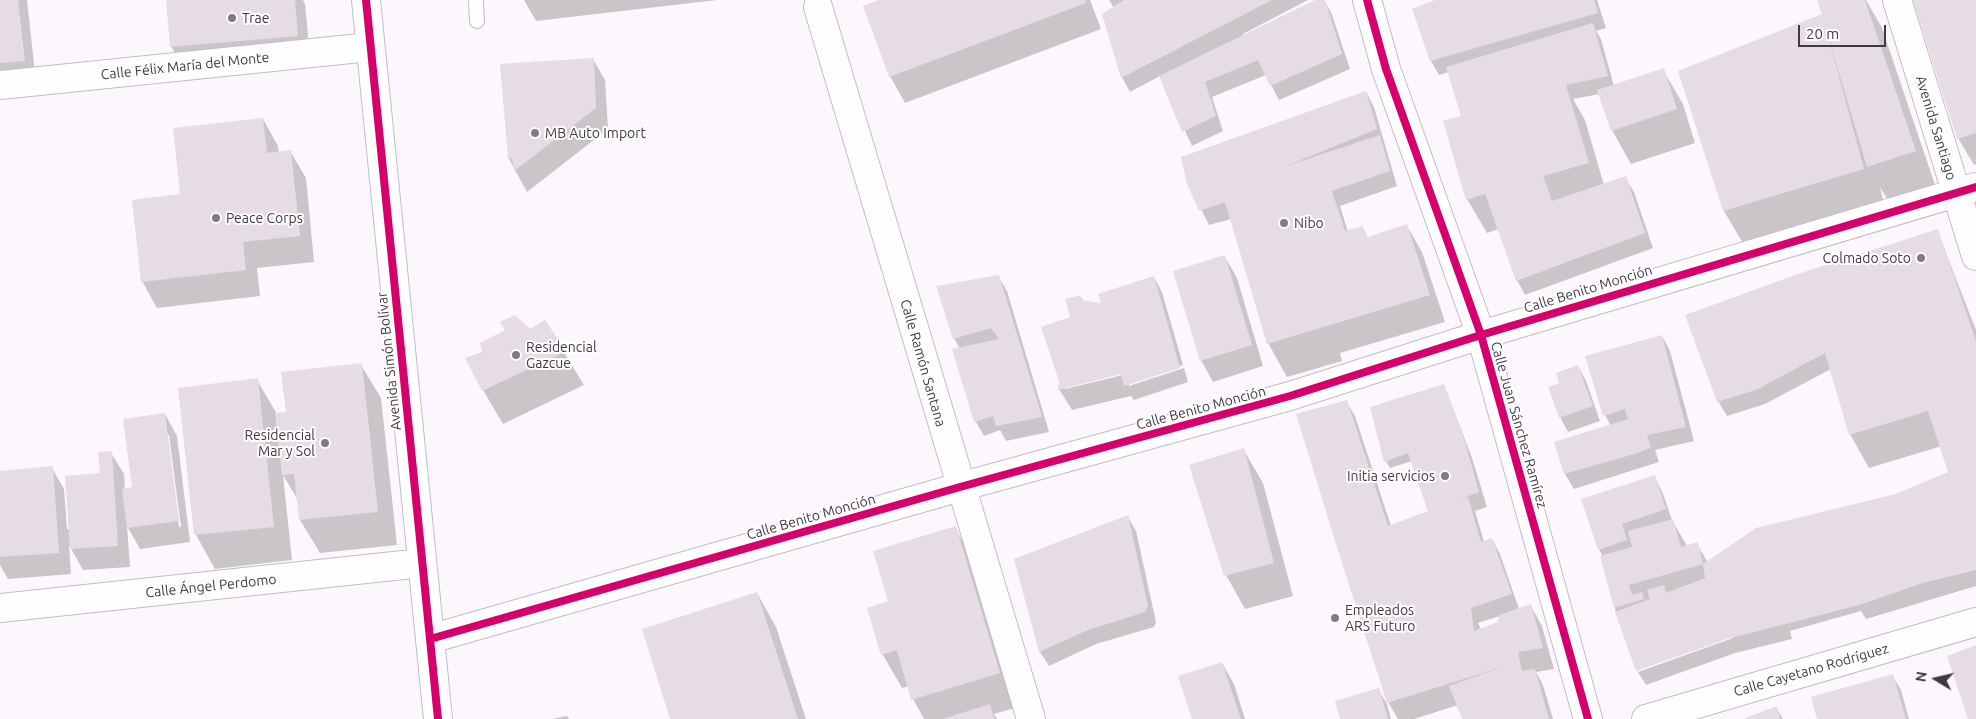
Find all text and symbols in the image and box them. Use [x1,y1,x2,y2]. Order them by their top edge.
place label: Trae [242,10,270,26]
marker: Trae [226,12,238,24]
scale bar [1801,15,1888,47]
text: 20 m [1806,25,1839,42]
street label: Calle Félix María del Monte [100,49,270,83]
street label: Avenida Santiago [1912,74,1960,182]
place label: MB Auto Import [545,125,646,141]
marker: MB Auto Import [529,127,541,139]
place label: Peace Corps [226,210,303,226]
marker: Peace Corps [210,212,222,224]
place label: Nibo [1294,215,1324,231]
marker: Nibo [1278,217,1290,229]
place label: Colmado Soto [1823,250,1911,266]
marker: Colmado Soto [1915,252,1927,264]
street label: Calle Benito Monción [1522,261,1654,317]
street label: Avenida Simón Bolívar [373,291,405,431]
street label: Calle Ramón Santana [897,297,949,429]
place label: Residencial Gazcue [526,339,597,372]
street label: Calle Juan Sánchez Ramírez [1487,340,1551,510]
marker: Residencial Gazcue [510,349,522,361]
street label: Calle Benito Monción [1134,383,1268,433]
place label: Residencial Mar y Sol [244,427,315,460]
marker: Residencial Mar y Sol [319,437,331,449]
place label: Initia servicios [1347,468,1435,484]
marker: Initia servicios [1439,470,1451,482]
street label: Calle Benito Monción [745,491,877,543]
street label: Calle Ángel Perdomo [145,571,277,601]
place label: Empleados ARS Futuro [1345,602,1416,634]
marker: Empleados ARS Futuro [1329,612,1341,624]
street label: Calle Cayetano Rodríguez [1732,640,1890,700]
north arrow [1911,654,1961,704]
text: N [1912,670,1930,683]

